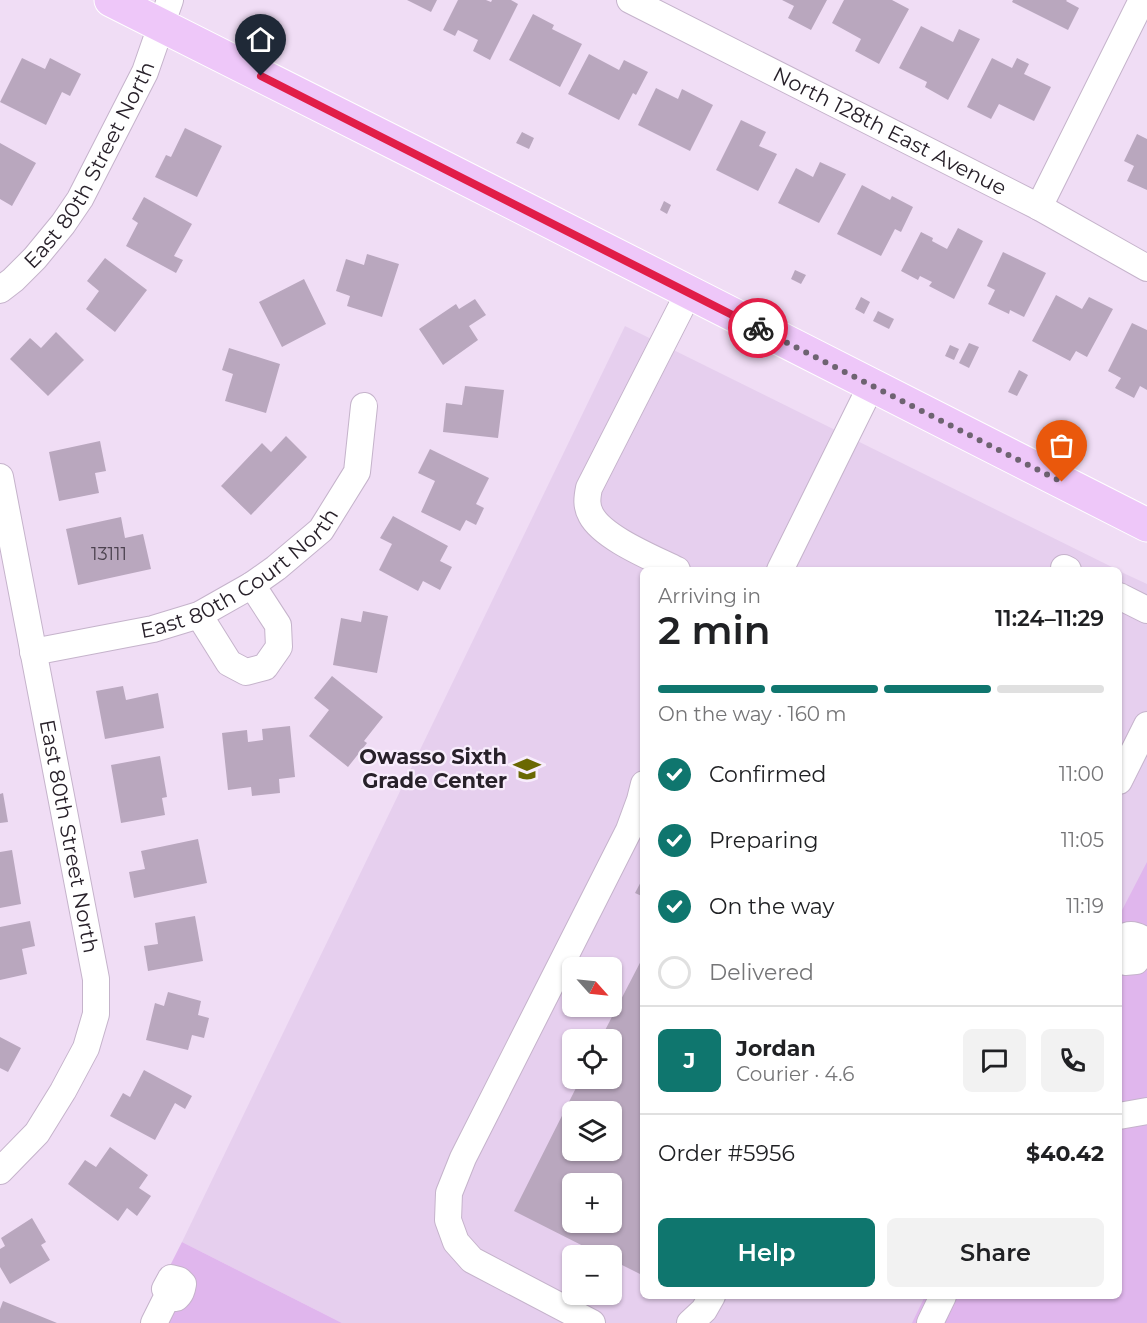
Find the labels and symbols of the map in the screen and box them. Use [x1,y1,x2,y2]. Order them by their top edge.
pin [235,14,286,76]
street label: East 80th Street North [19,58,160,274]
street label: North 128th East Avenue [769,61,1011,200]
courier [728,298,788,358]
pin [1036,420,1087,482]
street label: East 80th Court North [138,504,343,643]
house number: 13111 [91,543,127,565]
street label: East 80th Street North [35,718,104,955]
place label: Owasso Sixth Grade Center [359,744,507,793]
school or university icon: Owasso Sixth Grade Center [512,754,542,784]
north arrow [562,957,622,1017]

